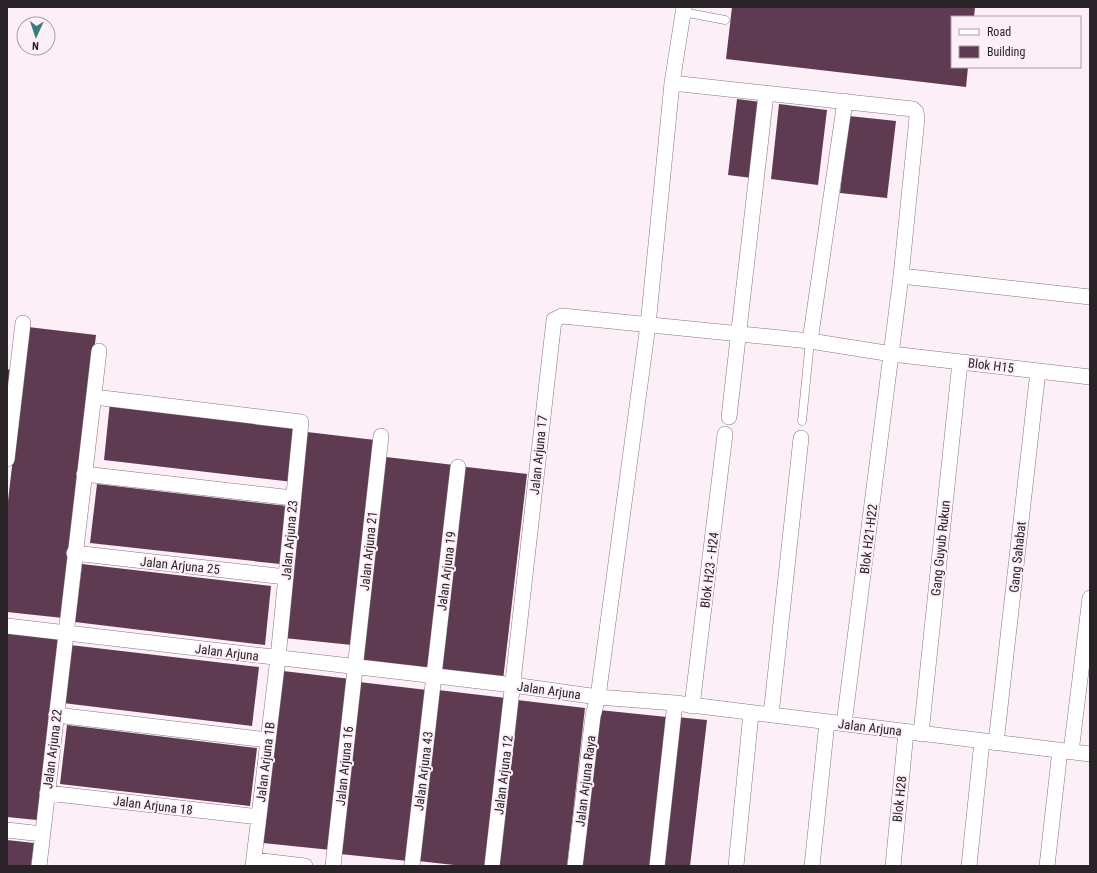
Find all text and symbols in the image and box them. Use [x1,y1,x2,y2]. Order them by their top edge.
north arrow [16,16,56,56]
legend [951,16,1081,68]
text: Road [987,25,1011,39]
text: N [32,39,39,52]
text: Building [987,45,1025,59]
street label: Blok H15 [967,355,1015,376]
street label: Jalan Arjuna 17 [527,414,550,496]
street label: Gang Guyub Rukun [928,499,953,597]
street label: Jalan Arjuna 23 [279,500,300,581]
street label: Blok H21-H22 [857,503,880,575]
street label: Jalan Arjuna 21 [357,510,380,592]
street label: Gang Sahabat [1006,521,1029,593]
street label: Jalan Arjuna 19 [434,530,459,612]
street label: Blok H23 - H24 [697,531,722,609]
street label: Jalan Arjuna 25 [139,554,221,577]
street label: Jalan Arjuna [194,641,260,664]
street label: Jalan Arjuna [516,679,582,702]
street label: Jalan Arjuna 22 [40,708,65,790]
street label: Jalan Arjuna [837,716,903,739]
street label: Jalan Arjuna 1B [253,721,278,803]
street label: Jalan Arjuna 16 [333,725,356,807]
street label: Jalan Arjuna 43 [411,730,436,812]
street label: Jalan Arjuna 12 [491,734,516,816]
street label: Jalan Arjuna Raya [572,735,599,828]
street label: Blok H28 [890,775,909,823]
street label: Jalan Arjuna 18 [112,793,194,818]

